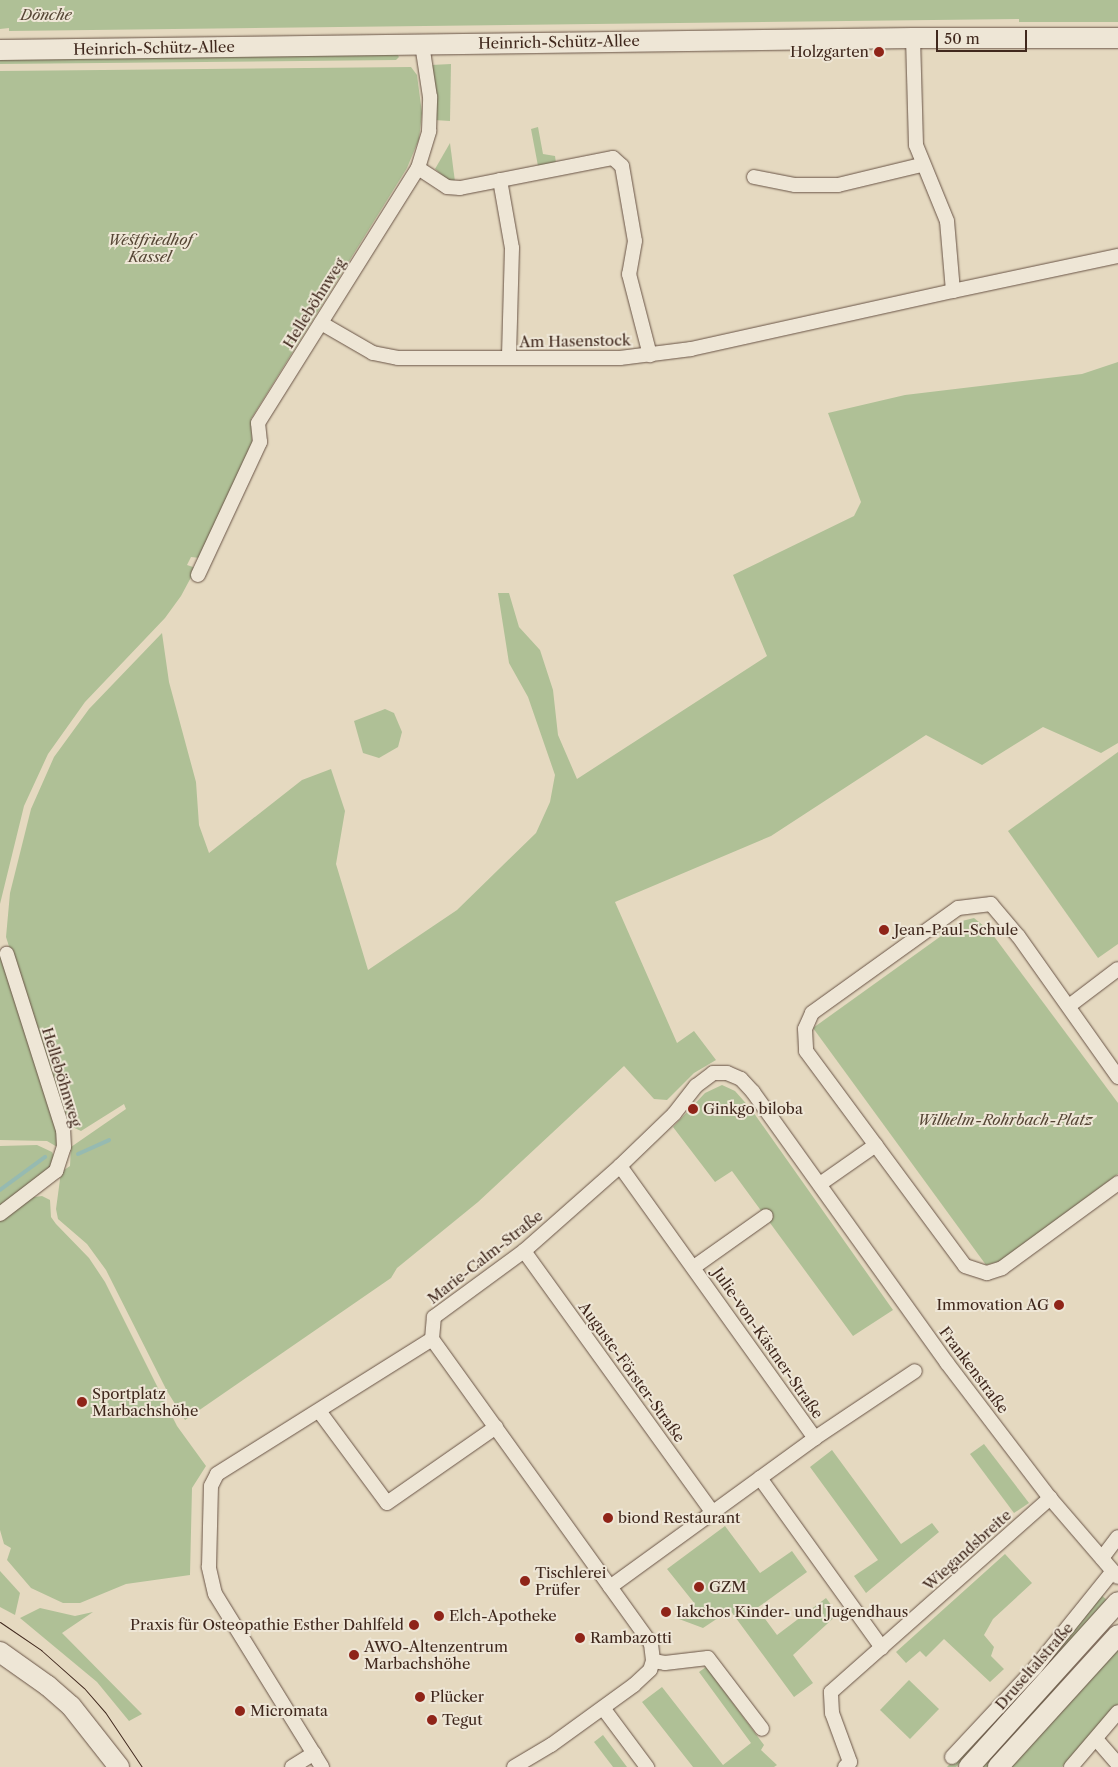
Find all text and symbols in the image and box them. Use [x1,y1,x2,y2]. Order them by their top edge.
park label: Dönche [20,6,72,24]
scale bar [938,20,1029,52]
text: 50 m [944,29,980,48]
street label: Heinrich-Schütz-Allee [478,32,640,52]
street label: Heinrich-Schütz-Allee [73,38,235,58]
place label: Holzgarten [790,43,869,61]
marker: Holzgarten [873,46,885,58]
park label: Westfriedhof Kassel [108,230,192,265]
street label: Helleböhnweg [279,254,349,352]
street label: Am Hasenstock [519,331,631,351]
place label: Jean-Paul-Schule [894,921,1018,939]
marker: Jean-Paul-Schule [878,924,890,936]
street label: Helleböhnweg [38,1025,86,1129]
place label: Ginkgo biloba [703,1100,803,1118]
marker: Ginkgo biloba [687,1103,699,1115]
park label: Wilhelm-Rohrbach-Platz [917,1111,1093,1129]
street label: Marie-Calm-Straße [424,1206,546,1308]
street label: Julie-von-Kästner-Straße [709,1264,827,1422]
place label: Immovation AG [936,1296,1049,1314]
street label: Auguste-Förster-Straße [575,1298,689,1446]
marker: Immovation AG [1053,1299,1065,1311]
street label: Frankenstraße [936,1323,1012,1417]
place label: Sportplatz Marbachshöhe [92,1384,198,1419]
marker: Sportplatz Marbachshöhe [76,1396,88,1408]
street label: Wiegandsbreite [919,1506,1015,1594]
place label: biond Restaurant [618,1509,740,1527]
marker: biond Restaurant [602,1512,614,1524]
place label: Tischlerei Prüfer [535,1563,606,1598]
marker: Tischlerei Prüfer [519,1575,531,1587]
place label: GZM [709,1578,746,1596]
marker: GZM [693,1581,705,1593]
place label: Iakchos Kinder- und Jugendhaus [676,1603,908,1621]
marker: Iakchos Kinder- und Jugendhaus [660,1606,672,1618]
place label: Elch-Apotheke [449,1607,557,1625]
marker: Elch-Apotheke [433,1610,445,1622]
place label: Praxis für Osteopathie Esther Dahlfeld [130,1616,404,1634]
marker: Praxis für Osteopathie Esther Dahlfeld [408,1619,420,1631]
street label: Druseltalstraße [991,1619,1077,1713]
place label: Rambazotti [590,1629,672,1647]
marker: Rambazotti [574,1632,586,1644]
place label: AWO-Altenzentrum Marbachshöhe [364,1637,508,1672]
marker: AWO-Altenzentrum Marbachshöhe [348,1649,360,1661]
place label: Plücker [430,1688,484,1706]
marker: Plücker [414,1691,426,1703]
place label: Micromata [250,1702,328,1720]
marker: Micromata [234,1705,246,1717]
place label: Tegut [442,1711,483,1729]
marker: Tegut [426,1714,438,1726]

